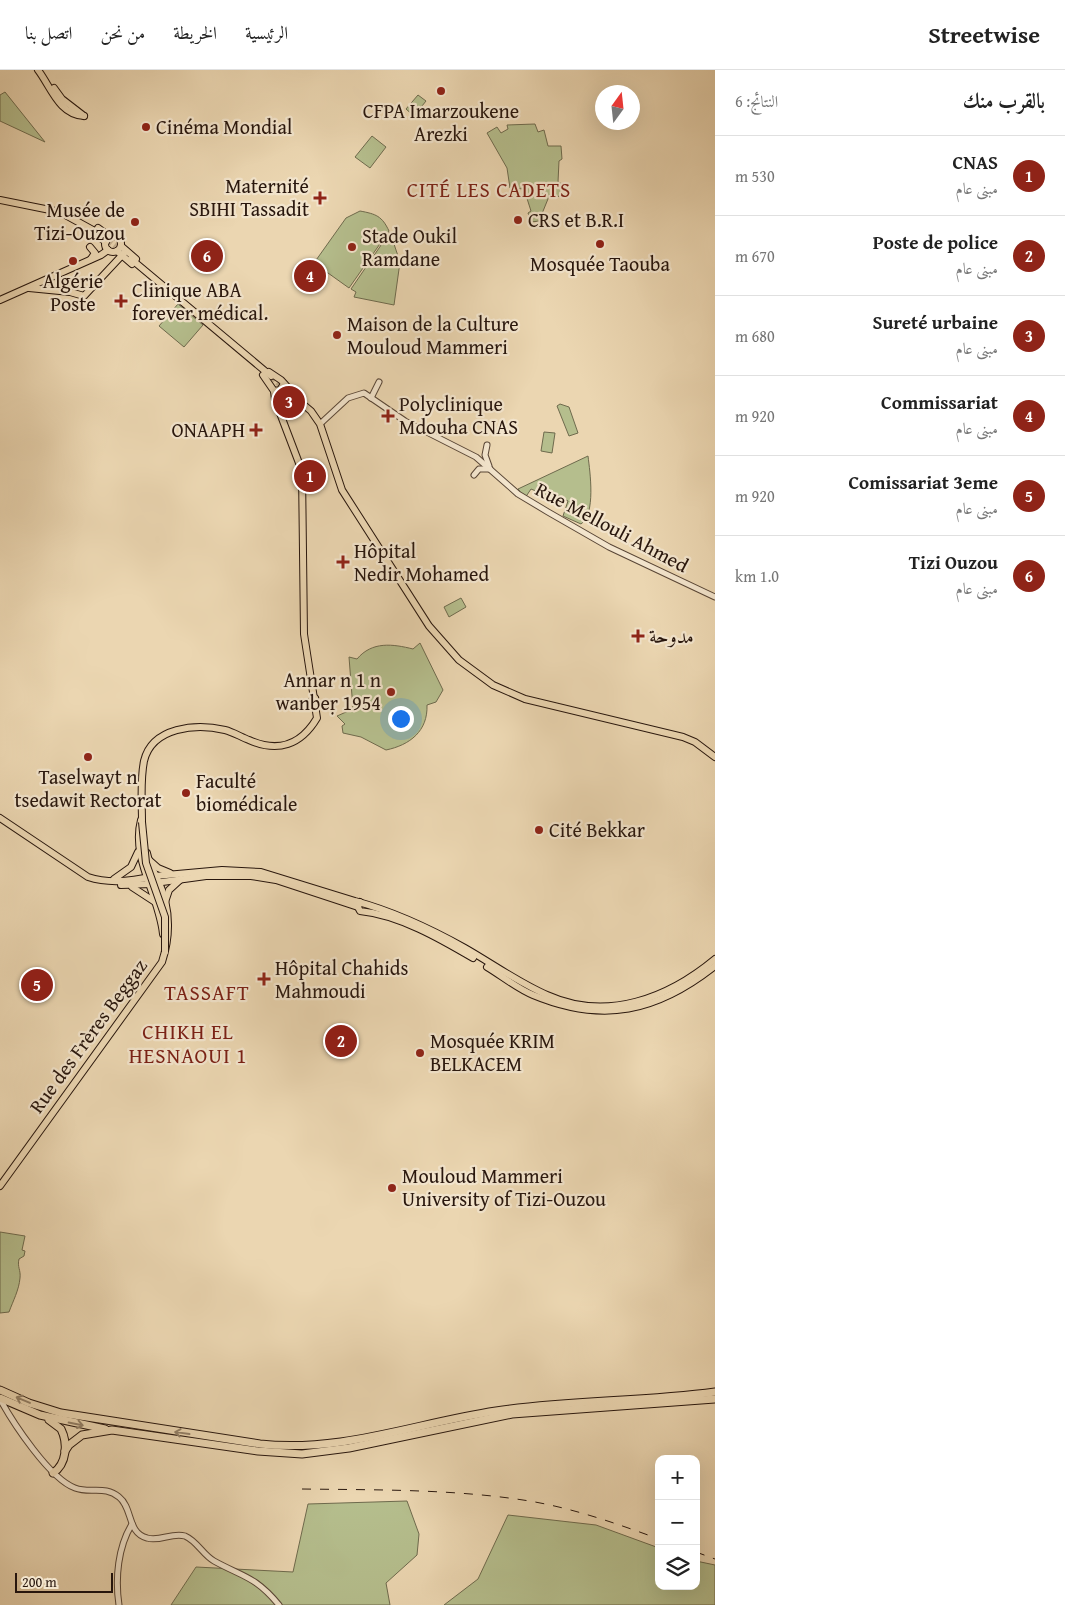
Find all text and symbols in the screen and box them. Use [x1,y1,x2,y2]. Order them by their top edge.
text: Streetwise [928,17,1040,52]
text: اتصل بنا [25,19,72,46]
text: من نحن [100,19,145,46]
text: الخريطة [173,19,217,46]
text: الرئيسية [245,19,288,46]
marker: CFPA Imarzoukene Arezki [435,85,447,97]
north arrow [595,85,640,130]
text: بالقرب منك [963,85,1045,116]
text: النتائج: 6 [735,89,778,113]
place label: CFPA Imarzoukene Arezki [363,96,519,148]
place label: Cinéma Mondial [156,112,293,141]
marker: Cinéma Mondial [140,121,152,133]
text: CNAS [952,148,998,176]
text: 530 m [735,164,775,188]
text: 1 [1025,164,1033,188]
place label: Maternité SBIHI Tassadit [189,171,309,223]
district label: CITÉ LES CADETS [407,174,571,205]
text: مبنى عام [956,176,998,200]
marker: Maternité SBIHI Tassadit [313,191,327,205]
place label: Musée de Tizi-Ouzou [34,195,125,247]
place label: CRS et B.R.I [528,205,624,234]
marker: CRS et B.R.I [512,214,524,226]
marker: Musée de Tizi-Ouzou [129,216,141,228]
place label: Stade Oukil Ramdane [362,221,457,273]
text: Poste de police [873,228,998,256]
pin: 6 [191,237,223,275]
marker: Mosquée Taouba [594,238,606,250]
marker: Stade Oukil Ramdane [346,241,358,253]
text: 670 m [735,244,775,268]
text: 2 [1025,244,1033,268]
place label: Mosquée Taouba [530,249,670,278]
marker: Algérie Poste [67,255,79,267]
text: مبنى عام [956,256,998,280]
pin: 4 [294,257,326,295]
place label: Algérie Poste [43,266,103,318]
place label: Clinique ABA forever médical. [132,275,268,327]
marker: Clinique ABA forever médical. [114,294,128,308]
text: Sureté urbaine [872,308,998,336]
place label: Maison de la Culture Mouloud Mammeri [347,309,519,361]
text: 680 m [735,324,775,348]
text: 3 [1025,324,1033,348]
marker: Maison de la Culture Mouloud Mammeri [331,329,343,341]
text: مبنى عام [956,336,998,360]
pin: 3 [273,383,305,421]
text: Commissariat [881,388,998,416]
place label: Polyclinique Mdouha CNAS [399,389,518,441]
text: 920 m [735,404,775,428]
text: 4 [1025,404,1033,428]
marker: Polyclinique Mdouha CNAS [381,409,395,423]
place label: ONAAPH [171,415,245,444]
text: مبنى عام [956,416,998,440]
marker: ONAAPH [249,423,263,437]
pin: 1 [294,457,326,495]
text: Comissariat 3eme [848,468,998,496]
street label: Rue Mellouli Ahmed [531,474,694,579]
text: 920 m [735,484,775,508]
text: 5 [1025,484,1033,508]
text: مبنى عام [956,496,998,520]
place label: Hôpital Nedir Mohamed [354,536,489,588]
text: Tizi Ouzou [909,548,998,576]
marker: Hôpital Nedir Mohamed [336,555,350,569]
text: 1.0 km [735,564,779,588]
text: 6 [1025,564,1033,588]
text: مبنى عام [956,576,998,600]
place label: مدوحة [649,621,694,650]
marker: مدوحة [631,629,645,643]
place label: Annar n 1 n wanbeṛ 1954 [276,665,381,717]
marker: Annar n 1 n wanbeṛ 1954 [385,686,397,698]
your location [388,706,414,732]
marker: Taselwayt n tsedawit Rectorat [82,751,94,763]
place label: Taselwayt n tsedawit Rectorat [14,762,162,814]
place label: Faculté biomédicale [196,766,298,818]
marker: Faculté biomédicale [180,787,192,799]
place label: Cité Bekkar [549,815,645,844]
marker: Cité Bekkar [533,824,545,836]
street label: Rue des Frères Beggaz [22,952,154,1119]
place label: Hôpital Chahids Mahmoudi [275,953,408,1005]
pin: 5 [21,966,53,1004]
marker: Hôpital Chahids Mahmoudi [257,972,271,986]
district label: TASSAFT [164,977,250,1008]
district label: CHIKH EL HESNAOUI 1 [129,1016,247,1071]
pin: 2 [325,1022,357,1060]
place label: Mosquée KRIM BELKACEM [430,1026,555,1078]
marker: Mosquée KRIM BELKACEM [414,1047,426,1059]
place label: Mouloud Mammeri University of Tizi-Ouzou [402,1161,606,1213]
marker: Mouloud Mammeri University of Tizi-Ouzou [386,1182,398,1194]
one-way arrow [16,1395,31,1405]
one-way arrow [68,1419,84,1429]
one-way arrow [174,1428,190,1438]
map controls [655,1455,700,1590]
button: + [655,1455,700,1500]
button: − [655,1500,700,1545]
button: layers [655,1545,700,1590]
scale bar [15,1570,112,1593]
text: 200 m [22,1572,57,1592]

